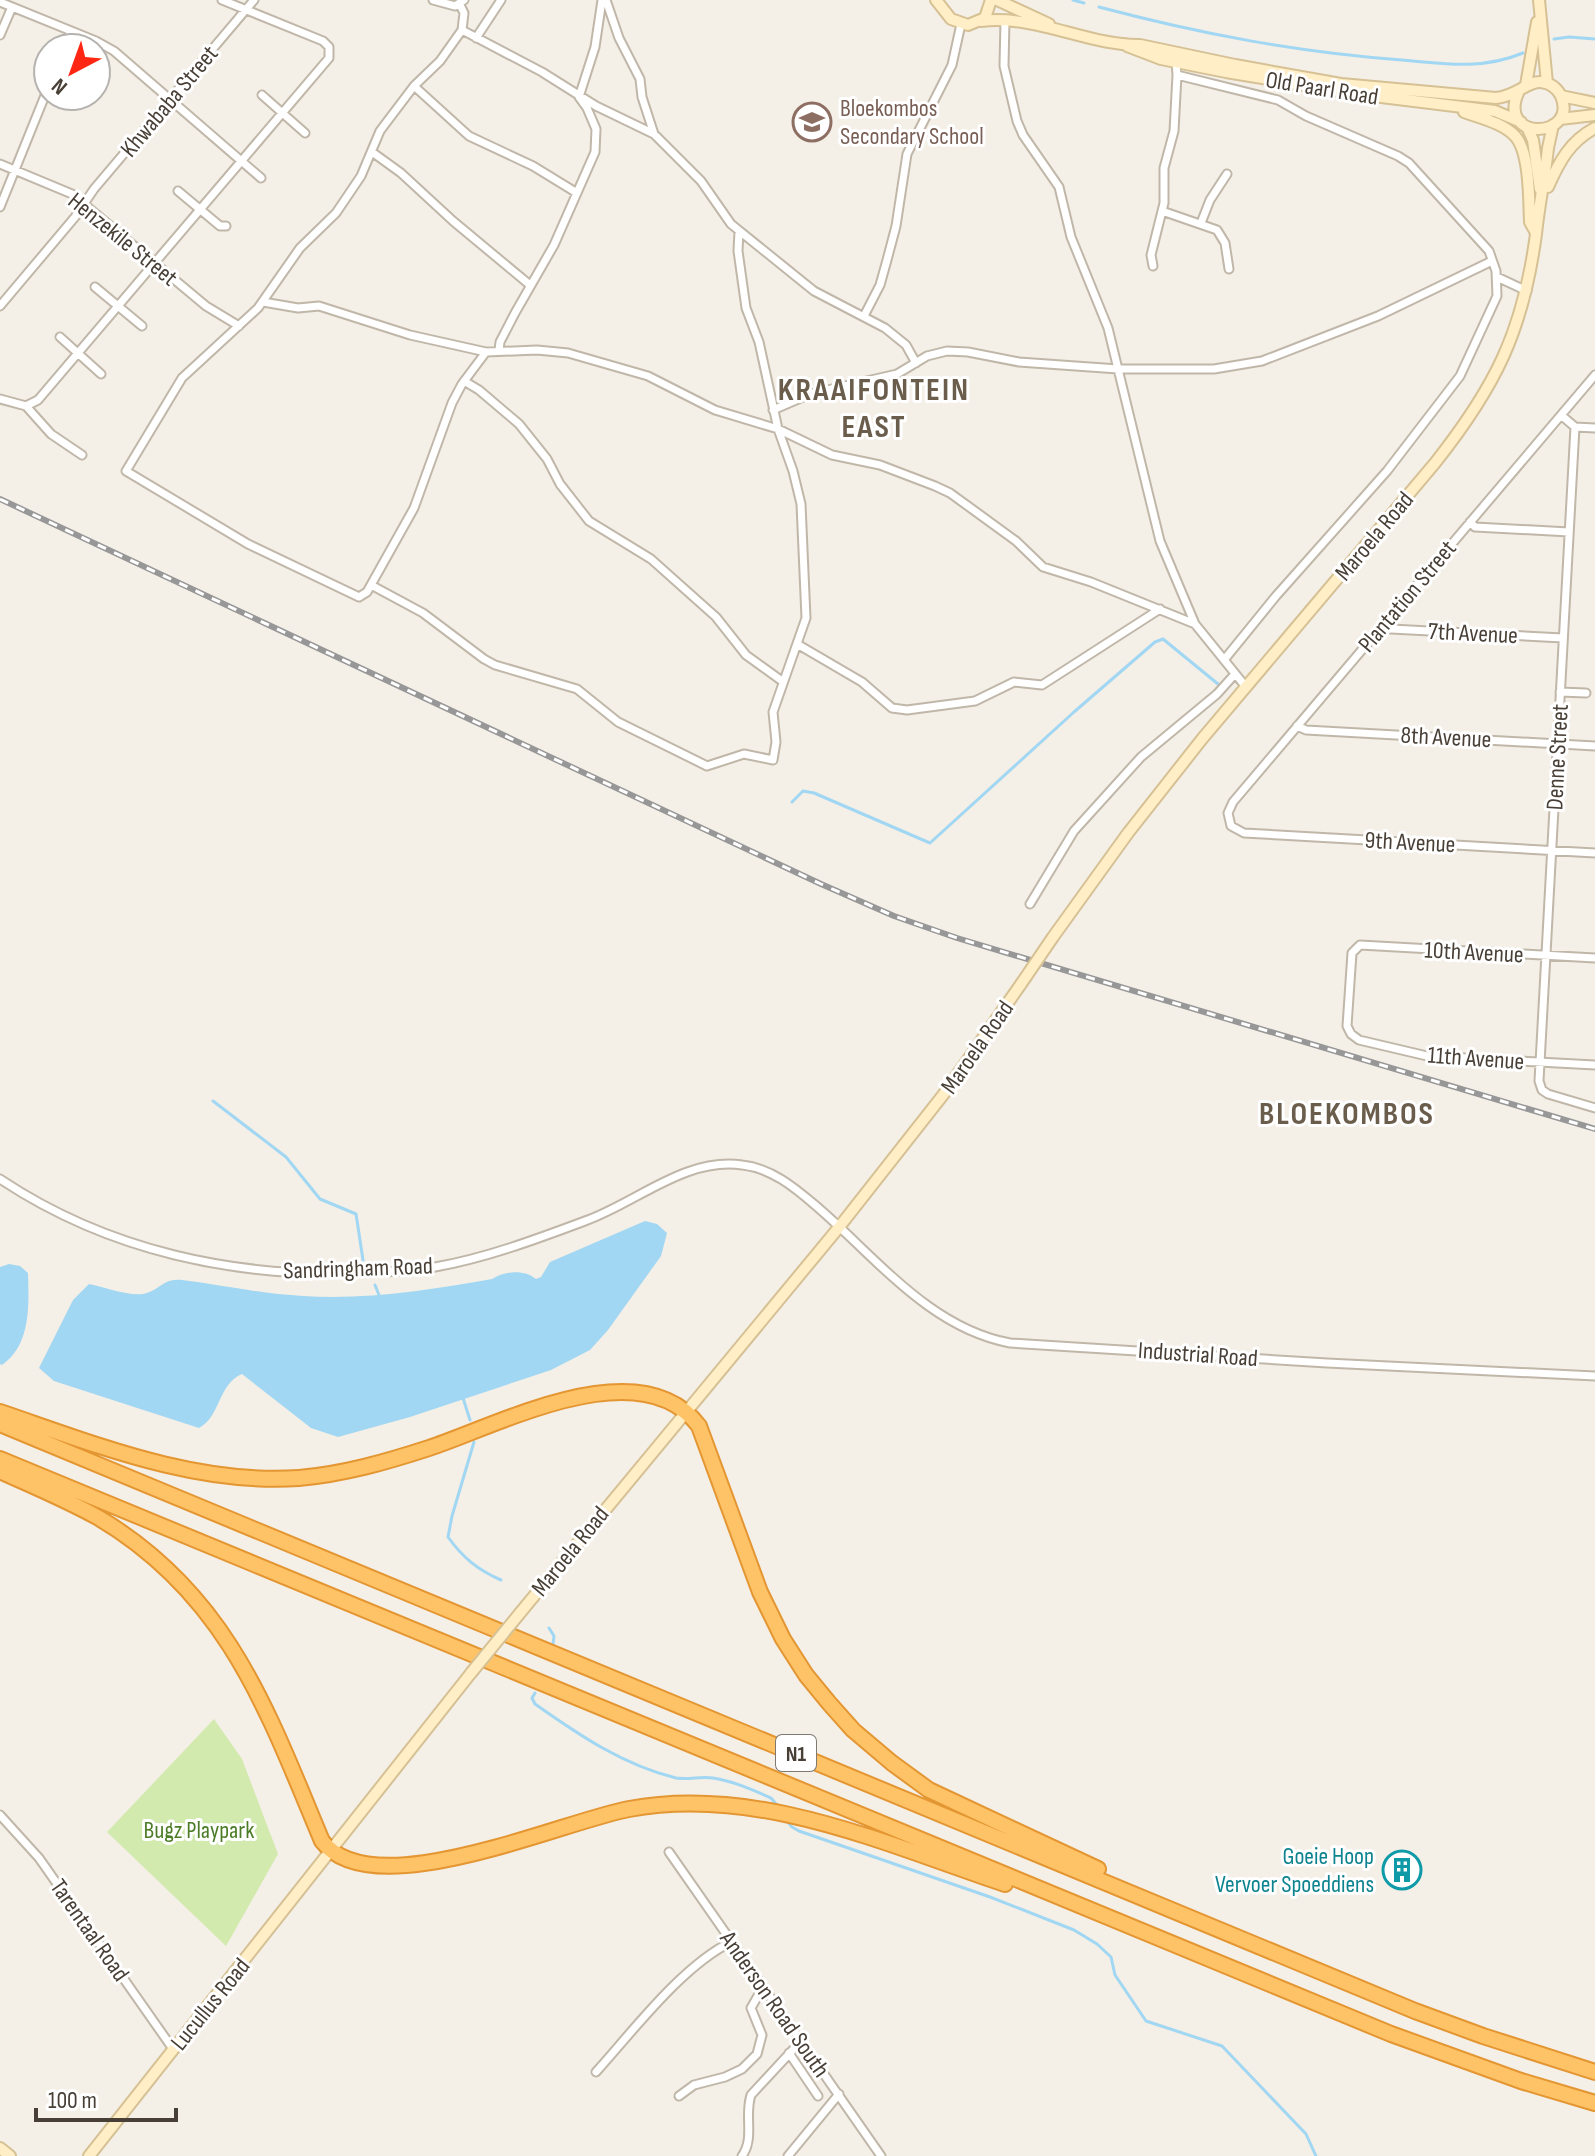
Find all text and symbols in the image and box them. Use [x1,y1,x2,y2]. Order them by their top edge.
north arrow [32,32,112,112]
street label: Khwababa Street [114,40,224,163]
street label: Old Paarl Road [1264,65,1380,112]
text: N [47,72,73,100]
place label: Bloekombos Secondary School [840,94,984,151]
school or university icon: Bloekombos Secondary School [791,101,833,143]
street label: Henzekile Street [62,187,183,292]
district label: KRAAIFONTEIN EAST [778,371,970,447]
street label: Maroela Road [1329,486,1420,587]
street label: Plantation Street [1352,534,1463,658]
street label: 7th Avenue [1427,617,1519,650]
street label: Denne Street [1540,703,1575,811]
street label: 8th Avenue [1400,721,1492,754]
street label: 9th Avenue [1364,826,1456,859]
street label: 10th Avenue [1424,935,1524,970]
street label: Maroela Road [935,995,1020,1099]
street label: 11th Avenue [1427,1041,1525,1076]
district label: BLOEKOMBOS [1259,1095,1435,1134]
street label: Sandringham Road [283,1251,433,1286]
street label: Industrial Road [1137,1336,1259,1373]
street label: Maroela Road [525,1501,615,1602]
road number: N1 [776,1735,816,1771]
park label: Bugz Playpark [144,1816,254,1845]
place label: Goeie Hoop Vervoer Spoeddiens [1215,1842,1374,1899]
building icon: Goeie Hoop Vervoer Spoeddiens [1381,1849,1423,1891]
street label: Tarentaal Road [44,1874,135,1987]
street label: Anderson Road South [713,1925,836,2083]
street label: Lucullus Road [165,1952,256,2056]
scale bar [36,2072,176,2122]
text: 100 m [48,2086,97,2115]

